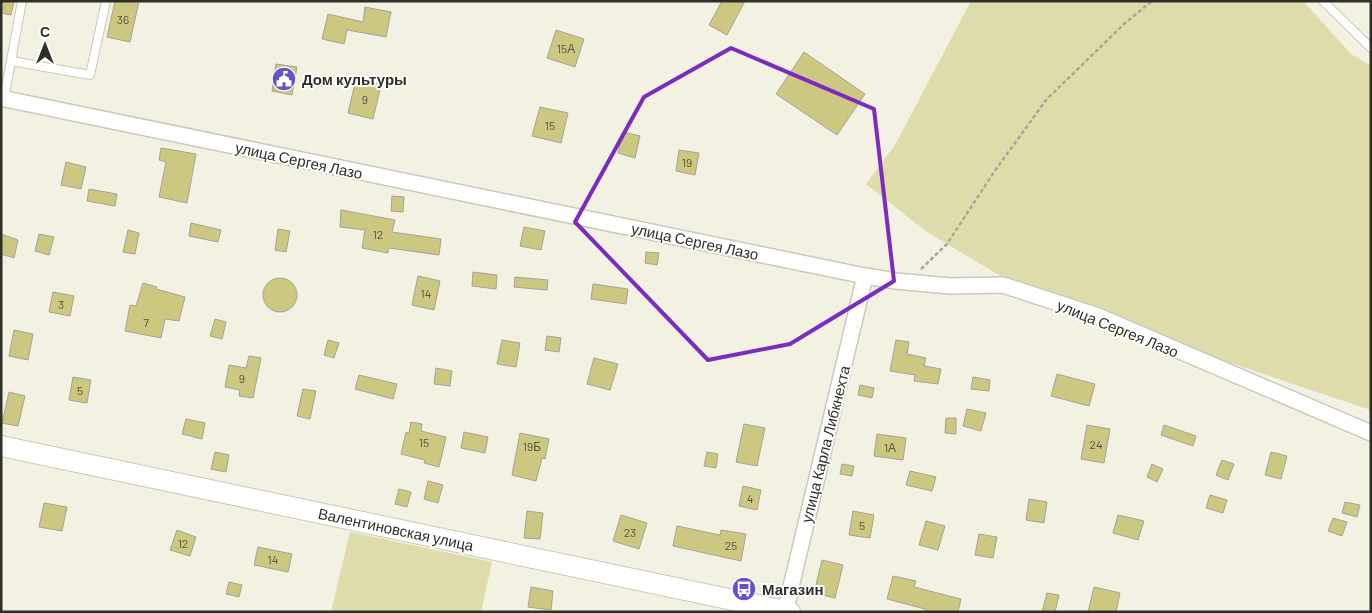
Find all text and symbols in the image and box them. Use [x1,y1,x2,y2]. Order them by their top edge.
house number: 36 [117,12,129,26]
north arrow [20,20,70,70]
text: С [40,23,50,40]
house number: 15А [557,41,575,55]
public building icon: Дом культуры [271,66,297,92]
place label: Дом культуры [302,70,407,88]
house number: 9 [362,92,368,106]
house number: 15 [545,118,555,132]
street label: улица Сергея Лазо [234,138,364,182]
house number: 19 [682,155,692,169]
street label: улица Сергея Лазо [630,219,760,263]
house number: 12 [373,227,383,241]
house number: 14 [421,286,431,300]
street label: улица Сергея Лазо [1055,295,1181,361]
house number: 3 [58,297,64,311]
house number: 7 [143,315,149,329]
street label: улица Карла Либкнехта [797,363,853,524]
house number: 9 [239,371,245,385]
house number: 5 [77,383,83,397]
house number: 15 [419,435,429,449]
house number: 24 [1089,437,1103,451]
house number: 19Б [523,439,541,453]
house number: 1А [884,440,896,454]
house number: 4 [747,491,753,505]
street label: Валентиновская улица [317,504,476,554]
house number: 5 [859,518,865,532]
house number: 23 [624,525,636,539]
house number: 12 [178,536,188,550]
house number: 25 [725,538,737,552]
house number: 14 [268,552,278,566]
bus stop icon: Магазин [731,576,757,602]
place label: Магазин [762,580,824,598]

